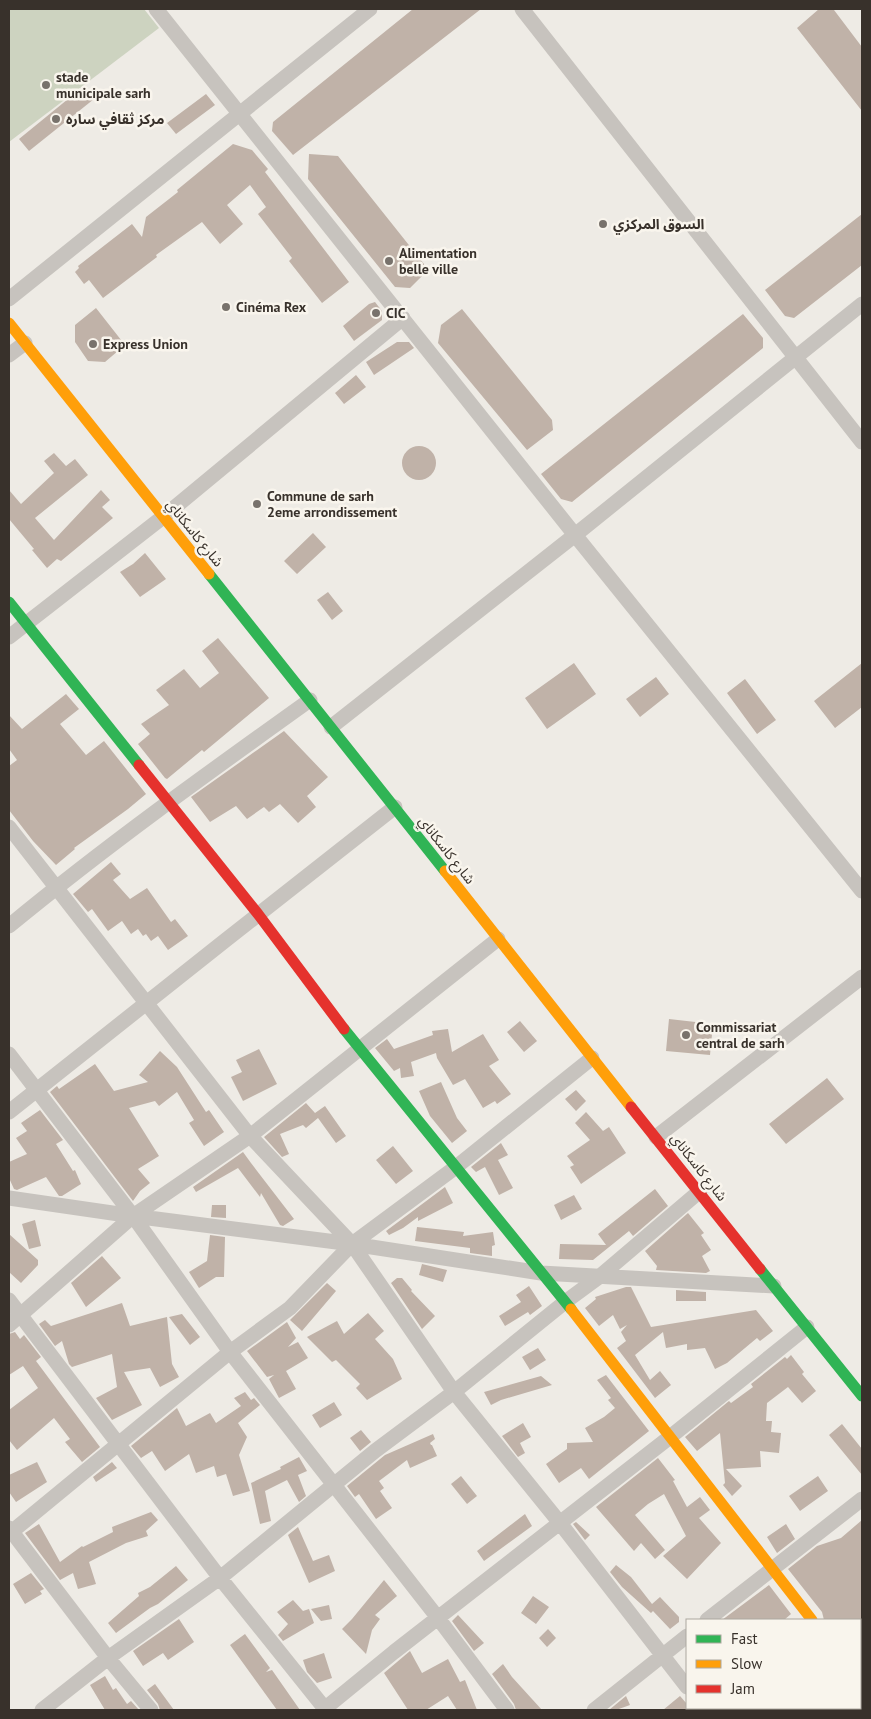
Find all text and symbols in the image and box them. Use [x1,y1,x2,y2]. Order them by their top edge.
place label: stade municipale sarh [56,68,151,102]
marker: stade municipale sarh [40,79,52,91]
place label: مركز ثقافي ساره [66,110,164,130]
marker: مركز ثقافي ساره [50,113,62,125]
place label: السوق المركزي [613,215,705,235]
marker: السوق المركزي [597,218,609,230]
place label: Alimentation belle ville [399,244,477,278]
marker: Alimentation belle ville [383,255,395,267]
place label: Cinéma Rex [236,298,307,316]
marker: Cinéma Rex [220,301,232,313]
place label: CIC [386,304,406,322]
marker: CIC [370,307,382,319]
place label: Express Union [103,335,188,353]
marker: Express Union [87,338,99,350]
place label: Commune de sarh 2eme arrondissement [267,487,397,521]
street label: شارع كاسكاناي [161,496,228,572]
marker: Commune de sarh 2eme arrondissement [251,498,263,510]
street label: شارع كاسكاناي [413,812,479,889]
place label: Commissariat central de sarh [696,1018,785,1052]
marker: Commissariat central de sarh [680,1029,692,1041]
street label: شارع كاسكاناي [665,1129,731,1206]
legend [686,1619,861,1709]
text: Fast [731,1629,758,1648]
text: Slow [731,1654,762,1673]
text: Jam [730,1679,755,1698]

